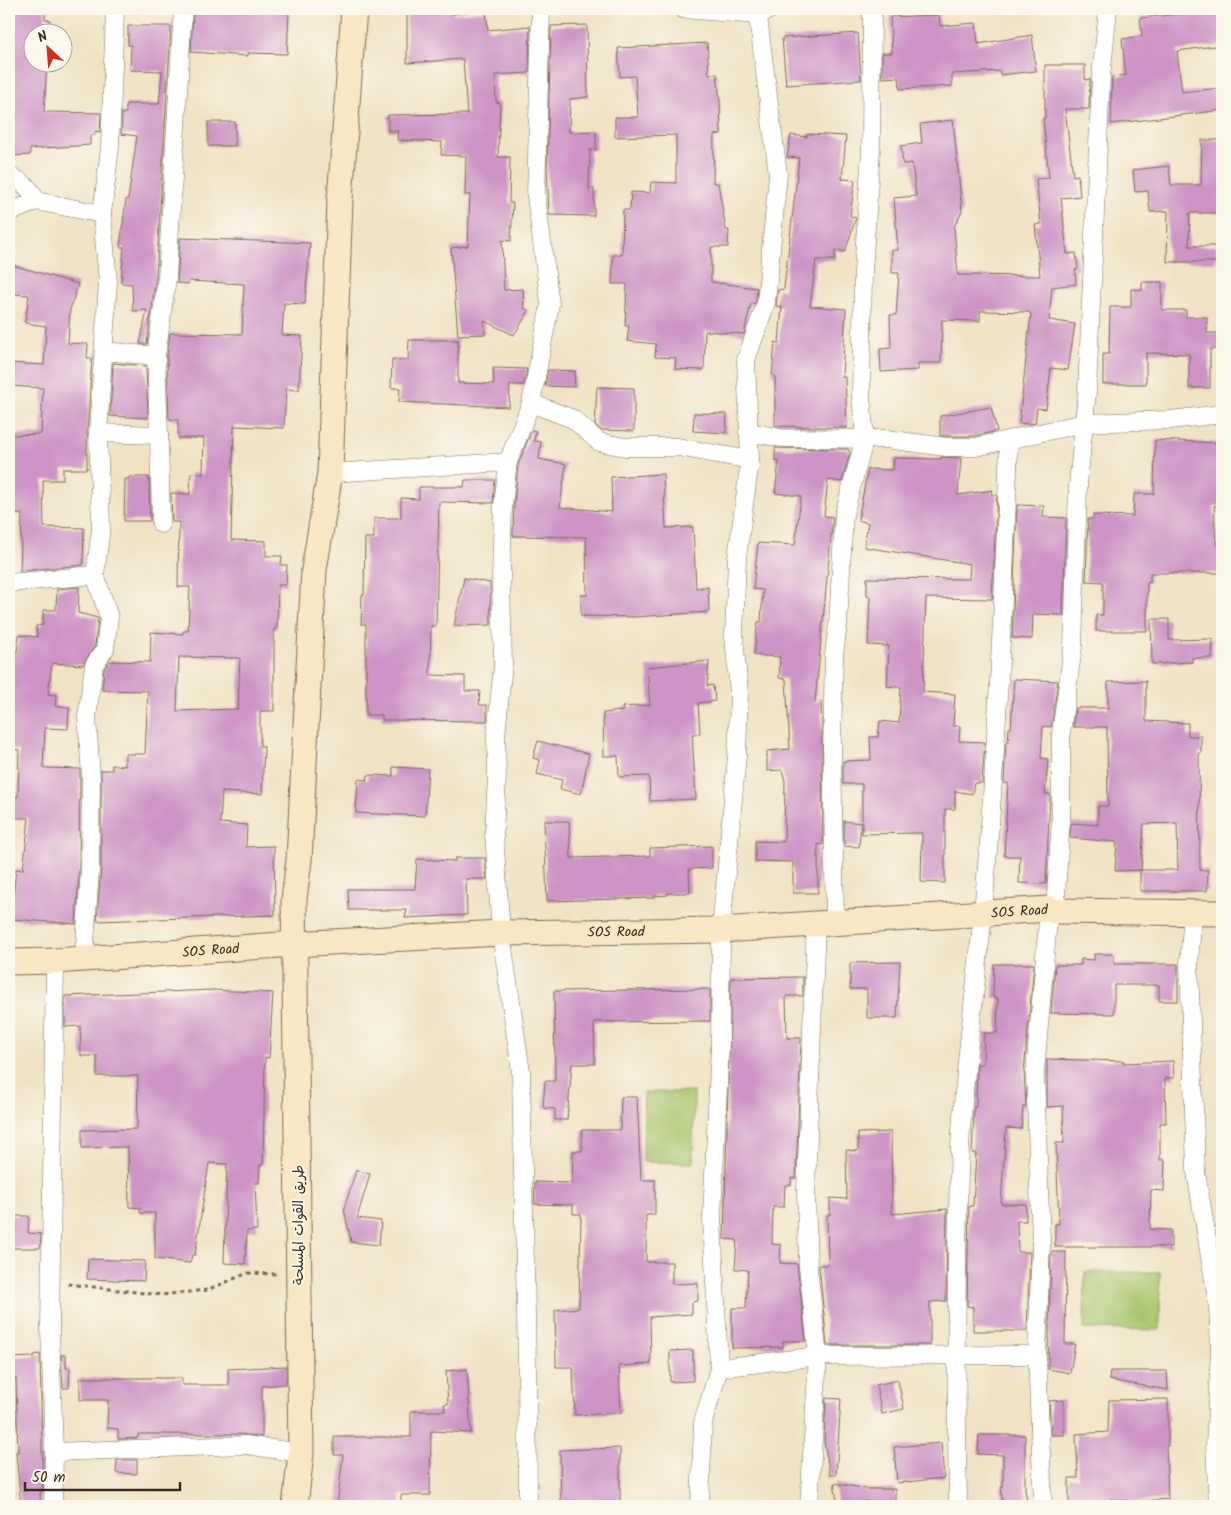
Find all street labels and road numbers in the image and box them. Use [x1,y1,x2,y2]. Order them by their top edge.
street label: SOS Road [990,899,1050,925]
street label: SOS Road [587,921,646,944]
street label: SOS Road [181,938,241,964]
street label: طريق القوات المسلحة [288,1165,310,1285]

